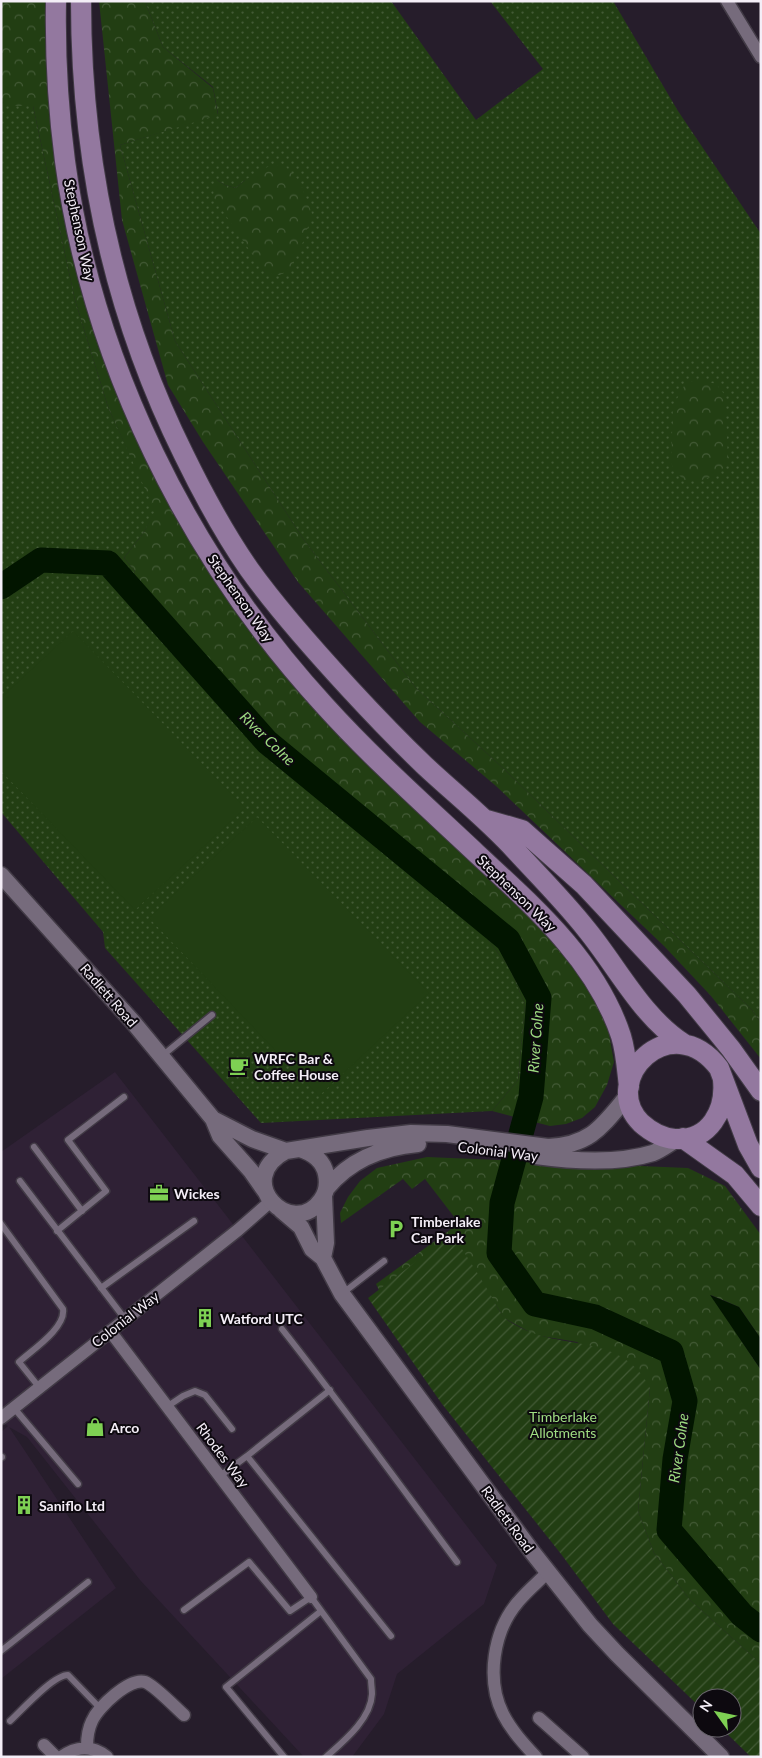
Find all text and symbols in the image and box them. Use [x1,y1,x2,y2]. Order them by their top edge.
street label: Stephenson Way [61,178,99,283]
street label: Stephenson Way [204,551,278,646]
water label: River Colne [237,707,299,769]
street label: Stephenson Way [474,851,561,936]
street label: Radlett Road [77,960,141,1030]
water label: River Colne [524,1002,546,1074]
place label: WRFC Bar & Coffee House [254,1050,339,1083]
cafe icon: WRFC Bar & Coffee House [228,1055,250,1077]
street label: Colonial Way [457,1138,540,1164]
office icon: Wickes [148,1182,170,1204]
place label: Wickes [174,1185,220,1202]
place label: Timberlake Car Park [411,1213,481,1246]
parking icon: Timberlake Car Park [385,1218,407,1240]
street label: Colonial Way [88,1287,163,1351]
building icon: Watford UTC [194,1307,216,1329]
place label: Watford UTC [220,1310,303,1327]
park label: Timberlake Allotments [529,1408,597,1441]
water label: River Colne [664,1412,692,1484]
shop icon: Arco [84,1416,106,1438]
place label: Arco [109,1419,139,1436]
street label: Rhodes Way [193,1419,253,1491]
street label: Radlett Road [478,1482,538,1556]
building icon: Saniflo Ltd [13,1494,35,1516]
place label: Saniflo Ltd [39,1497,105,1514]
north arrow [692,1688,742,1738]
text: N [696,1696,716,1715]

